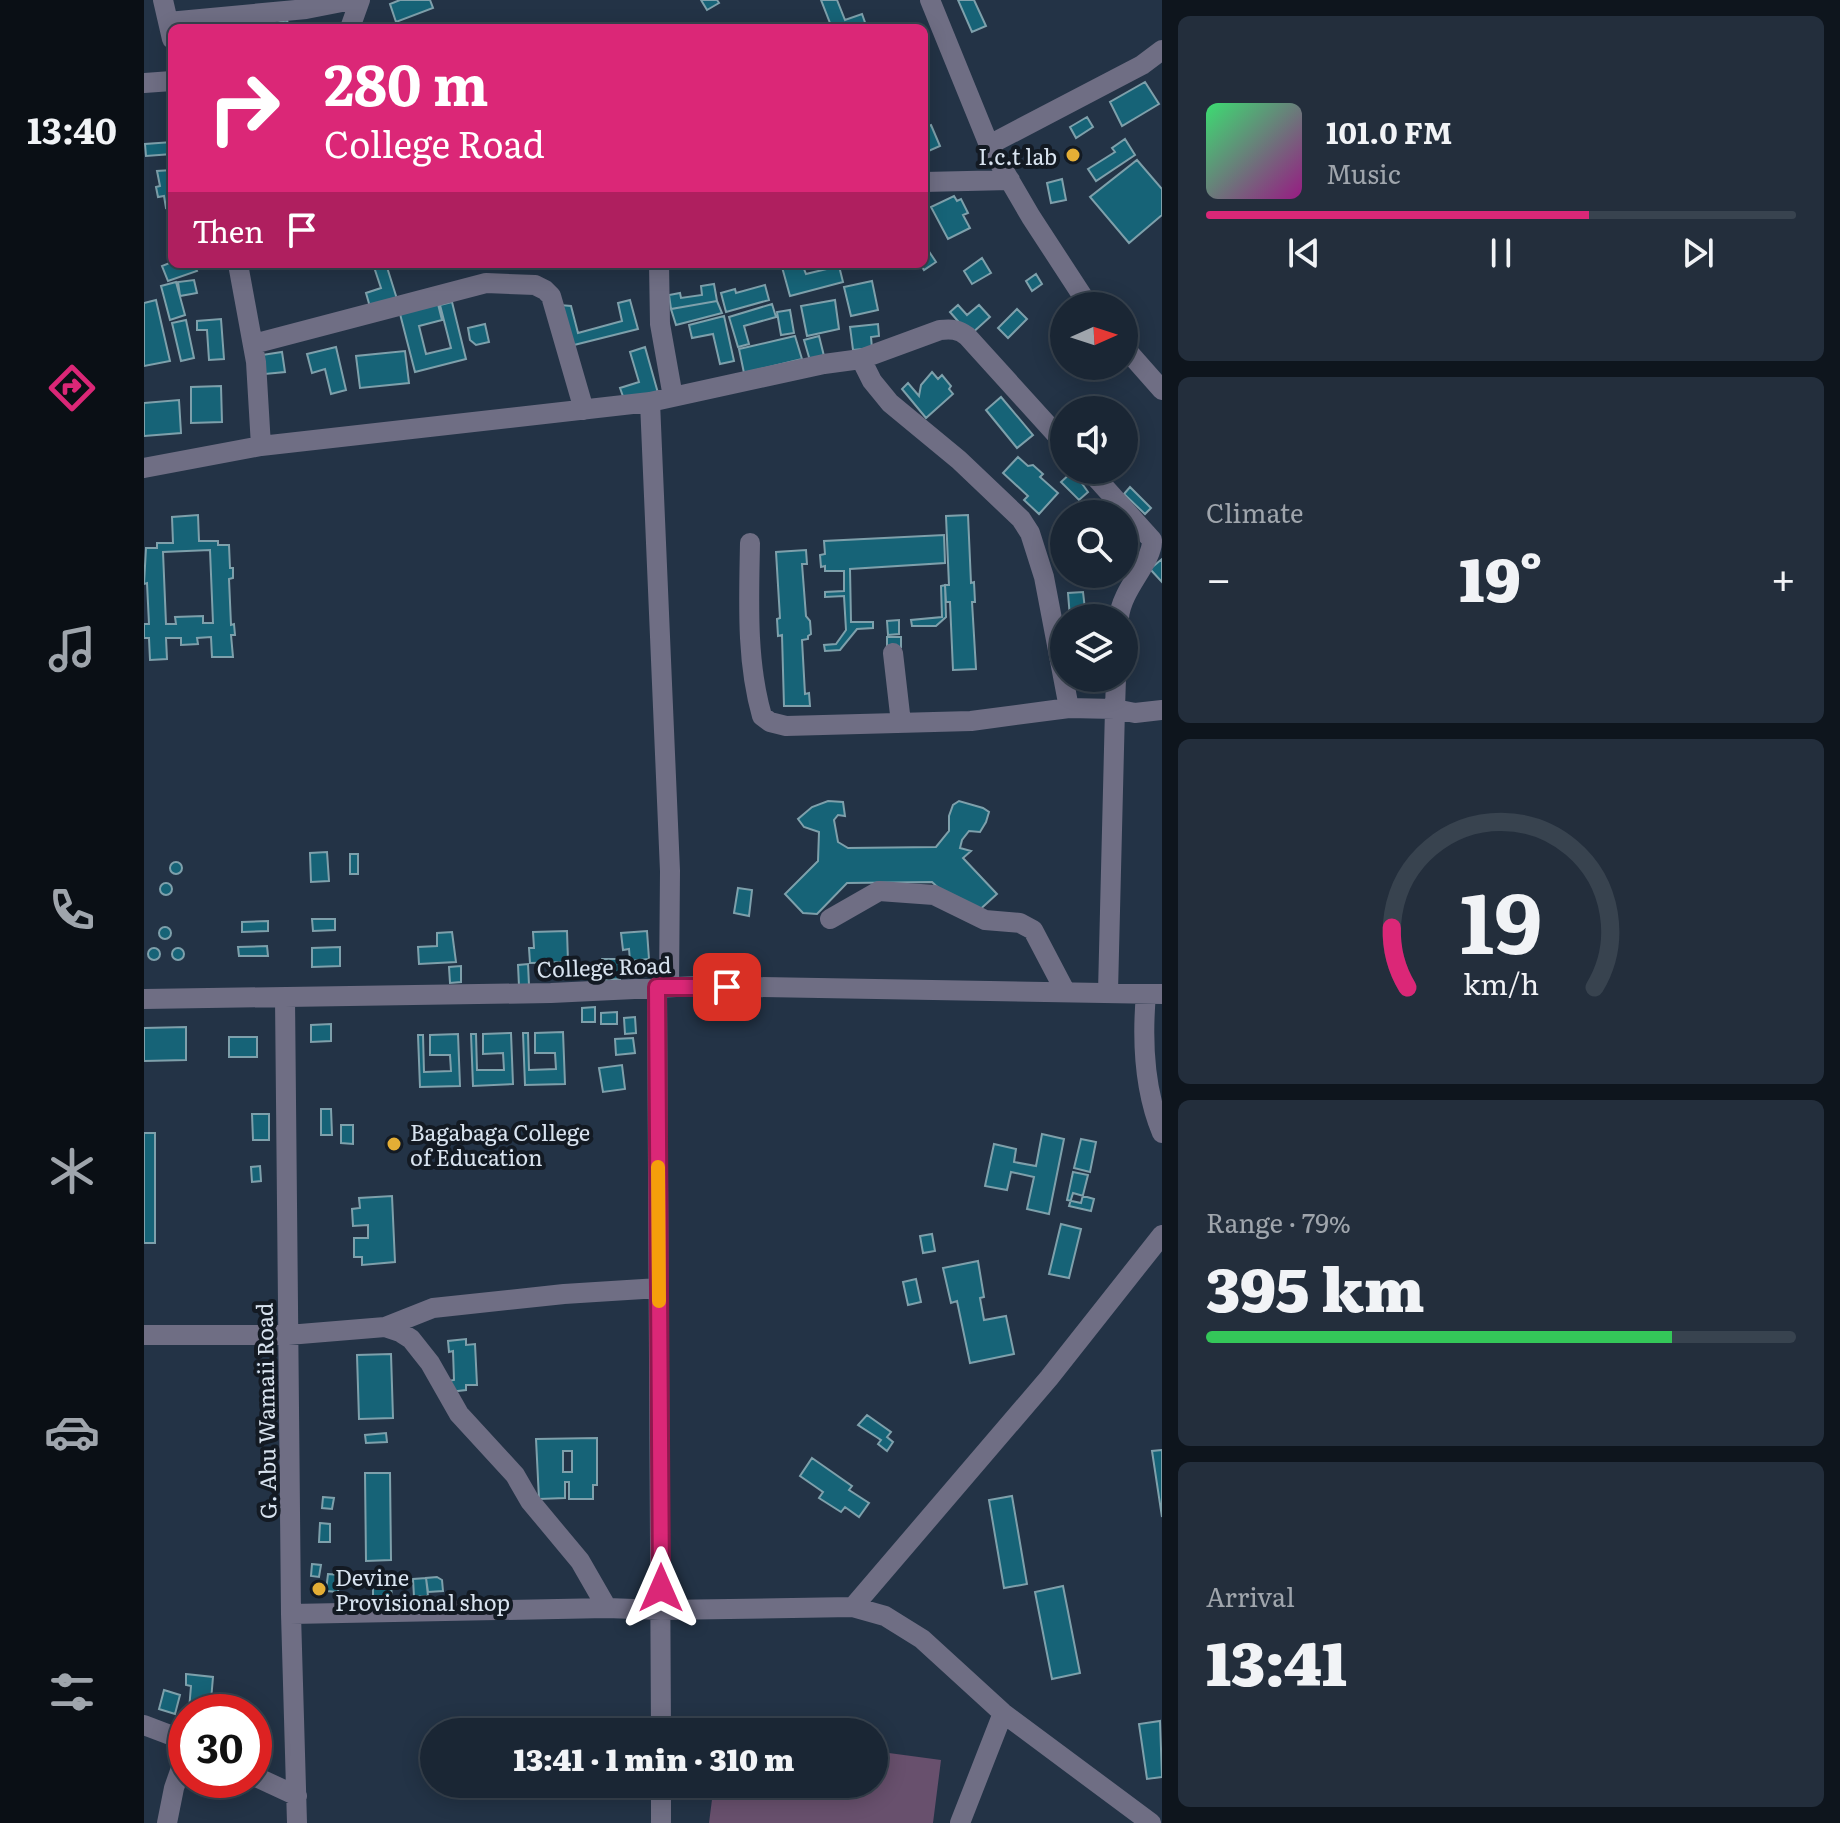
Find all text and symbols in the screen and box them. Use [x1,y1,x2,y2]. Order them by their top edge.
text: 280 m [324,40,489,123]
icon: right [192,56,296,160]
text: 13:40 [27,102,117,155]
text: 101.0 FM [1326,109,1452,153]
text: College Road [324,116,545,169]
place label: I.c.t lab [978,139,1057,172]
marker: I.c.t lab [1064,146,1082,164]
text: Music [1326,153,1401,192]
text: Then [192,208,264,252]
icon: arrive [280,208,324,252]
icon: previous [1282,231,1326,275]
icon: pause [1479,231,1523,275]
icon: next [1676,231,1720,275]
north arrow [1050,292,1138,380]
map controls [1050,292,1138,692]
icon: directions [44,360,100,416]
button: sound [1050,396,1138,484]
text: Climate [1206,492,1304,531]
button: search [1050,500,1138,588]
text: 19° [1459,531,1543,620]
text: − [1206,543,1232,609]
text: + [1770,543,1796,609]
button: layers [1050,604,1138,692]
icon: music [44,621,100,677]
text: 19 [1460,855,1542,979]
icon: phone [44,882,100,938]
street label: College Road [536,947,672,985]
pin [693,953,761,1021]
text: km/h [1463,961,1539,1004]
icon: arrive [705,965,749,1009]
place label: Bagabaga College of Education [410,1115,590,1173]
marker: Bagabaga College of Education [385,1135,403,1153]
icon: climate [44,1143,100,1199]
text: Range · 79% [1206,1202,1351,1241]
text: 395 km [1206,1241,1425,1330]
street label: G. Abu Wamaii Road [247,1302,283,1520]
icon: car [44,1404,100,1460]
position arrow [619,1546,703,1630]
place label: Devine Provisional shop [335,1560,510,1618]
text: Arrival [1206,1576,1295,1615]
marker: Devine Provisional shop [310,1580,328,1598]
text: 13:41 [1206,1615,1347,1704]
icon: filters [44,1664,100,1720]
speed limit sign: 30 [168,1694,272,1798]
text: 13:41 · 1 min · 310 m [514,1736,794,1780]

